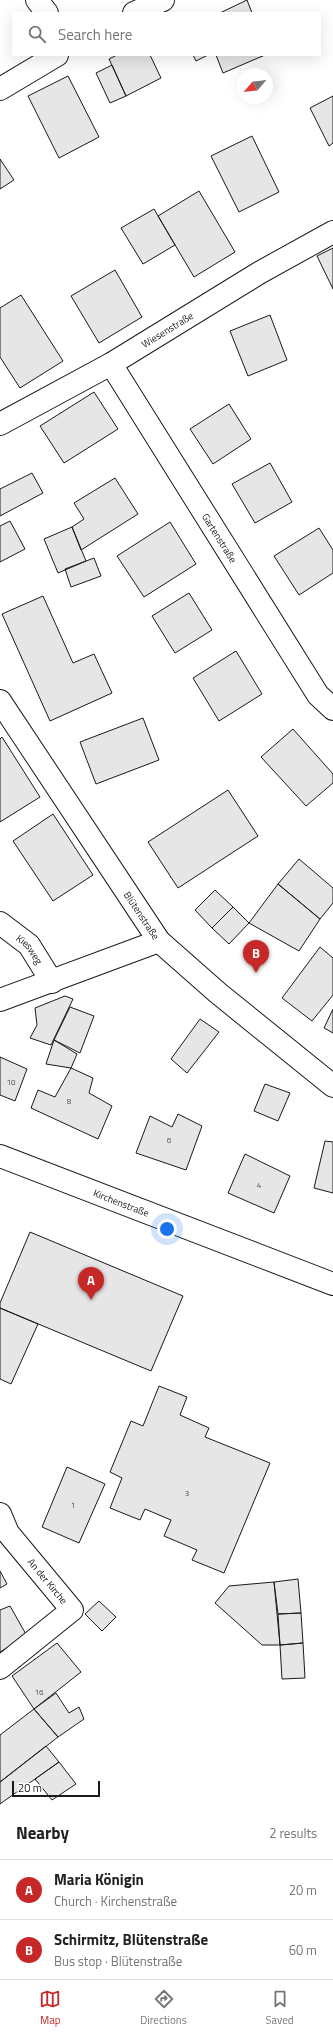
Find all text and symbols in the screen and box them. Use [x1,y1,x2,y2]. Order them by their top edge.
search box [12,12,321,56]
icon: search [26,23,48,45]
text: Search here [58,23,132,46]
north arrow [237,68,273,104]
street label: Wiesenstraße [138,308,196,352]
street label: Gartenstraße [198,510,240,566]
street label: Blütenstraße [120,888,163,943]
street label: Kiesweg [13,931,46,967]
pin: B [243,940,269,973]
house number: 10 [7,1076,16,1088]
house number: 8 [67,1095,72,1107]
house number: 6 [167,1134,172,1146]
house number: 4 [257,1179,262,1191]
street label: Kirchenstraße [91,1186,151,1221]
your location [157,1219,177,1239]
pin: A [78,1267,104,1300]
house number: 3 [185,1487,189,1499]
house number: 1 [71,1499,75,1511]
street label: An der Kirche [24,1555,71,1607]
house number: 16 [35,1686,44,1698]
scale bar [12,1779,100,1798]
text: 20 m [18,1780,42,1796]
text: Nearby [16,1820,69,1846]
text: 2 results [269,1823,317,1843]
text: Maria Königin [54,1868,144,1891]
text: A [25,1880,33,1900]
text: 20 m [289,1880,317,1900]
text: Church · Kirchenstraße [54,1891,177,1911]
text: Schirmitz, Blütenstraße [54,1928,208,1951]
text: B [25,1940,33,1960]
text: 60 m [289,1940,317,1960]
text: Bus stop · Blütenstraße [54,1951,182,1971]
tab: Map [39,1988,61,2028]
tab: Directions [140,1988,187,2028]
tab: Saved [266,1988,294,2028]

